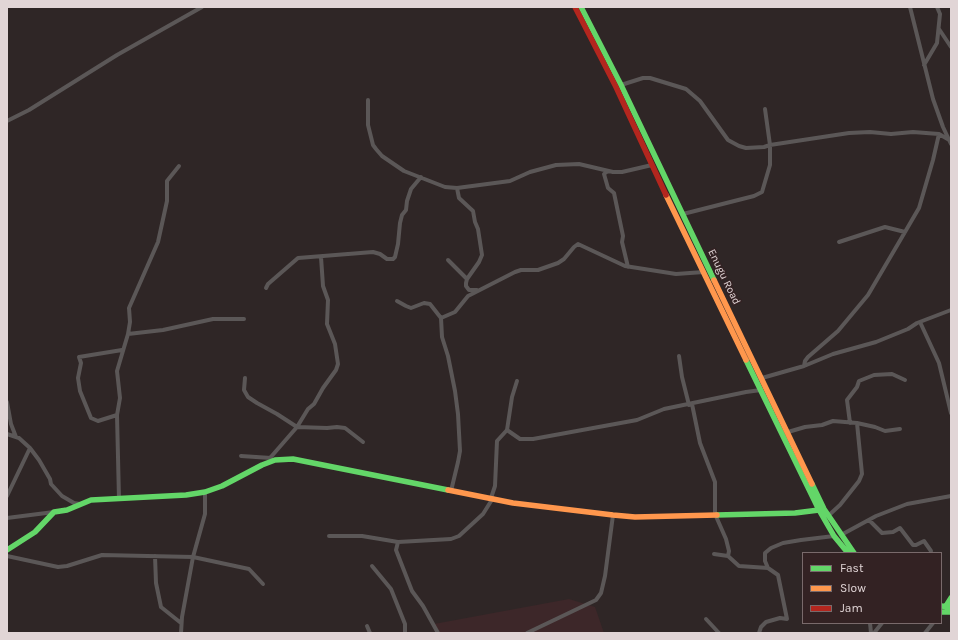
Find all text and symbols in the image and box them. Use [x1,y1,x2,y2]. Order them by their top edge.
street label: Enugu Road [705,247,743,307]
legend [802,552,942,624]
text: Fast [840,561,863,575]
text: Slow [840,581,866,595]
text: Jam [840,601,863,615]

